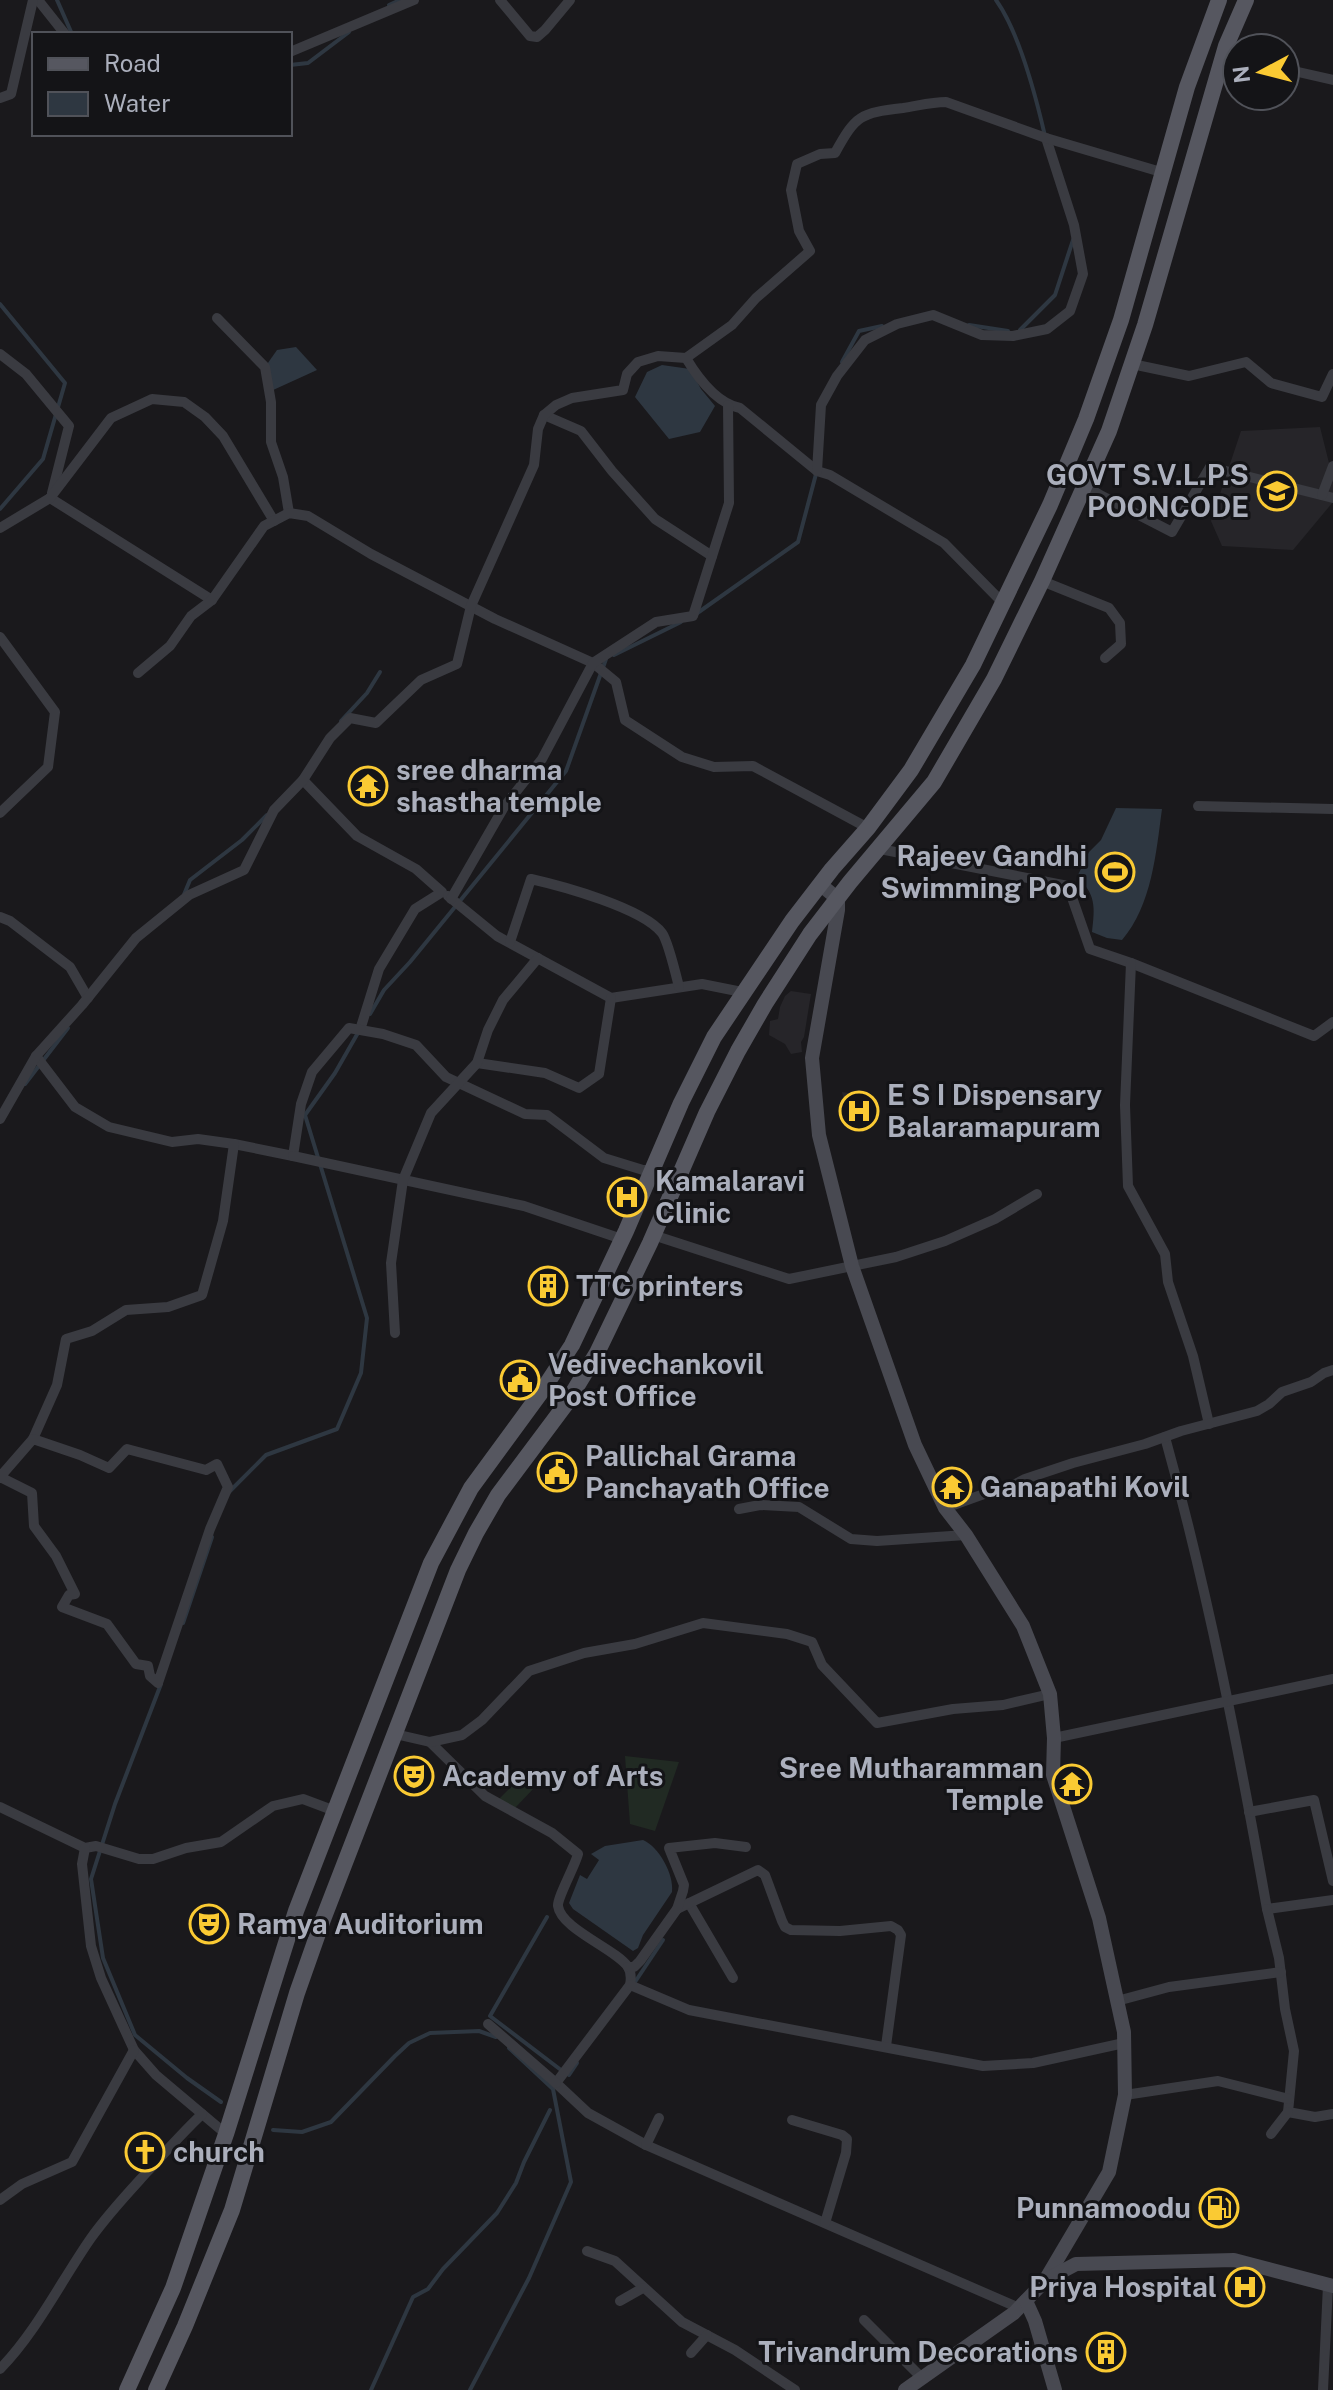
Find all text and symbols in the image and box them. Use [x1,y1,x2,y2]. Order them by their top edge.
legend [32,32,292,136]
north arrow [1221,32,1301,112]
text: Road [104,49,161,77]
text: N [1227,64,1255,85]
text: Water [104,89,171,117]
place label: GOVT S.V.L.P.S POONCODE [1046,458,1249,523]
school or university icon: GOVT S.V.L.P.S POONCODE [1256,470,1298,512]
place label: sree dharma shastha temple [396,753,602,818]
temple icon: sree dharma shastha temple [347,765,389,807]
place label: Rajeev Gandhi Swimming Pool [880,839,1087,904]
sports icon: Rajeev Gandhi Swimming Pool [1094,851,1136,893]
place label: E S I Dispensary Balaramapuram [887,1078,1102,1143]
hospital icon: E S I Dispensary Balaramapuram [838,1090,880,1132]
place label: Kamalaravi Clinic [655,1164,805,1229]
hospital icon: Kamalaravi Clinic [606,1176,648,1218]
building icon: TTC printers [527,1265,569,1307]
place label: TTC printers [576,1269,744,1302]
place label: Vedivechankovil Post Office [548,1347,764,1412]
public building icon: Vedivechankovil Post Office [499,1359,541,1401]
place label: Pallichal Grama Panchayath Office [585,1439,830,1504]
public building icon: Pallichal Grama Panchayath Office [536,1451,578,1493]
temple icon: Ganapathi Kovil [931,1466,973,1508]
place label: Ganapathi Kovil [980,1470,1190,1503]
place label: Sree Mutharamman Temple [779,1751,1044,1816]
theatre icon: Academy of Arts [393,1755,435,1797]
place label: Academy of Arts [442,1759,664,1792]
temple icon: Sree Mutharamman Temple [1051,1763,1093,1805]
theatre icon: Ramya Auditorium [188,1903,230,1945]
place label: Ramya Auditorium [237,1907,483,1940]
church icon: church [124,2131,166,2173]
place label: church [173,2135,265,2168]
fuel station icon: Punnamoodu [1198,2187,1240,2229]
place label: Punnamoodu [1016,2191,1191,2224]
hospital icon: Priya Hospital [1224,2266,1266,2308]
place label: Priya Hospital [1029,2270,1217,2303]
building icon: Trivandrum Decorations [1085,2331,1127,2373]
place label: Trivandrum Decorations [758,2335,1078,2368]

